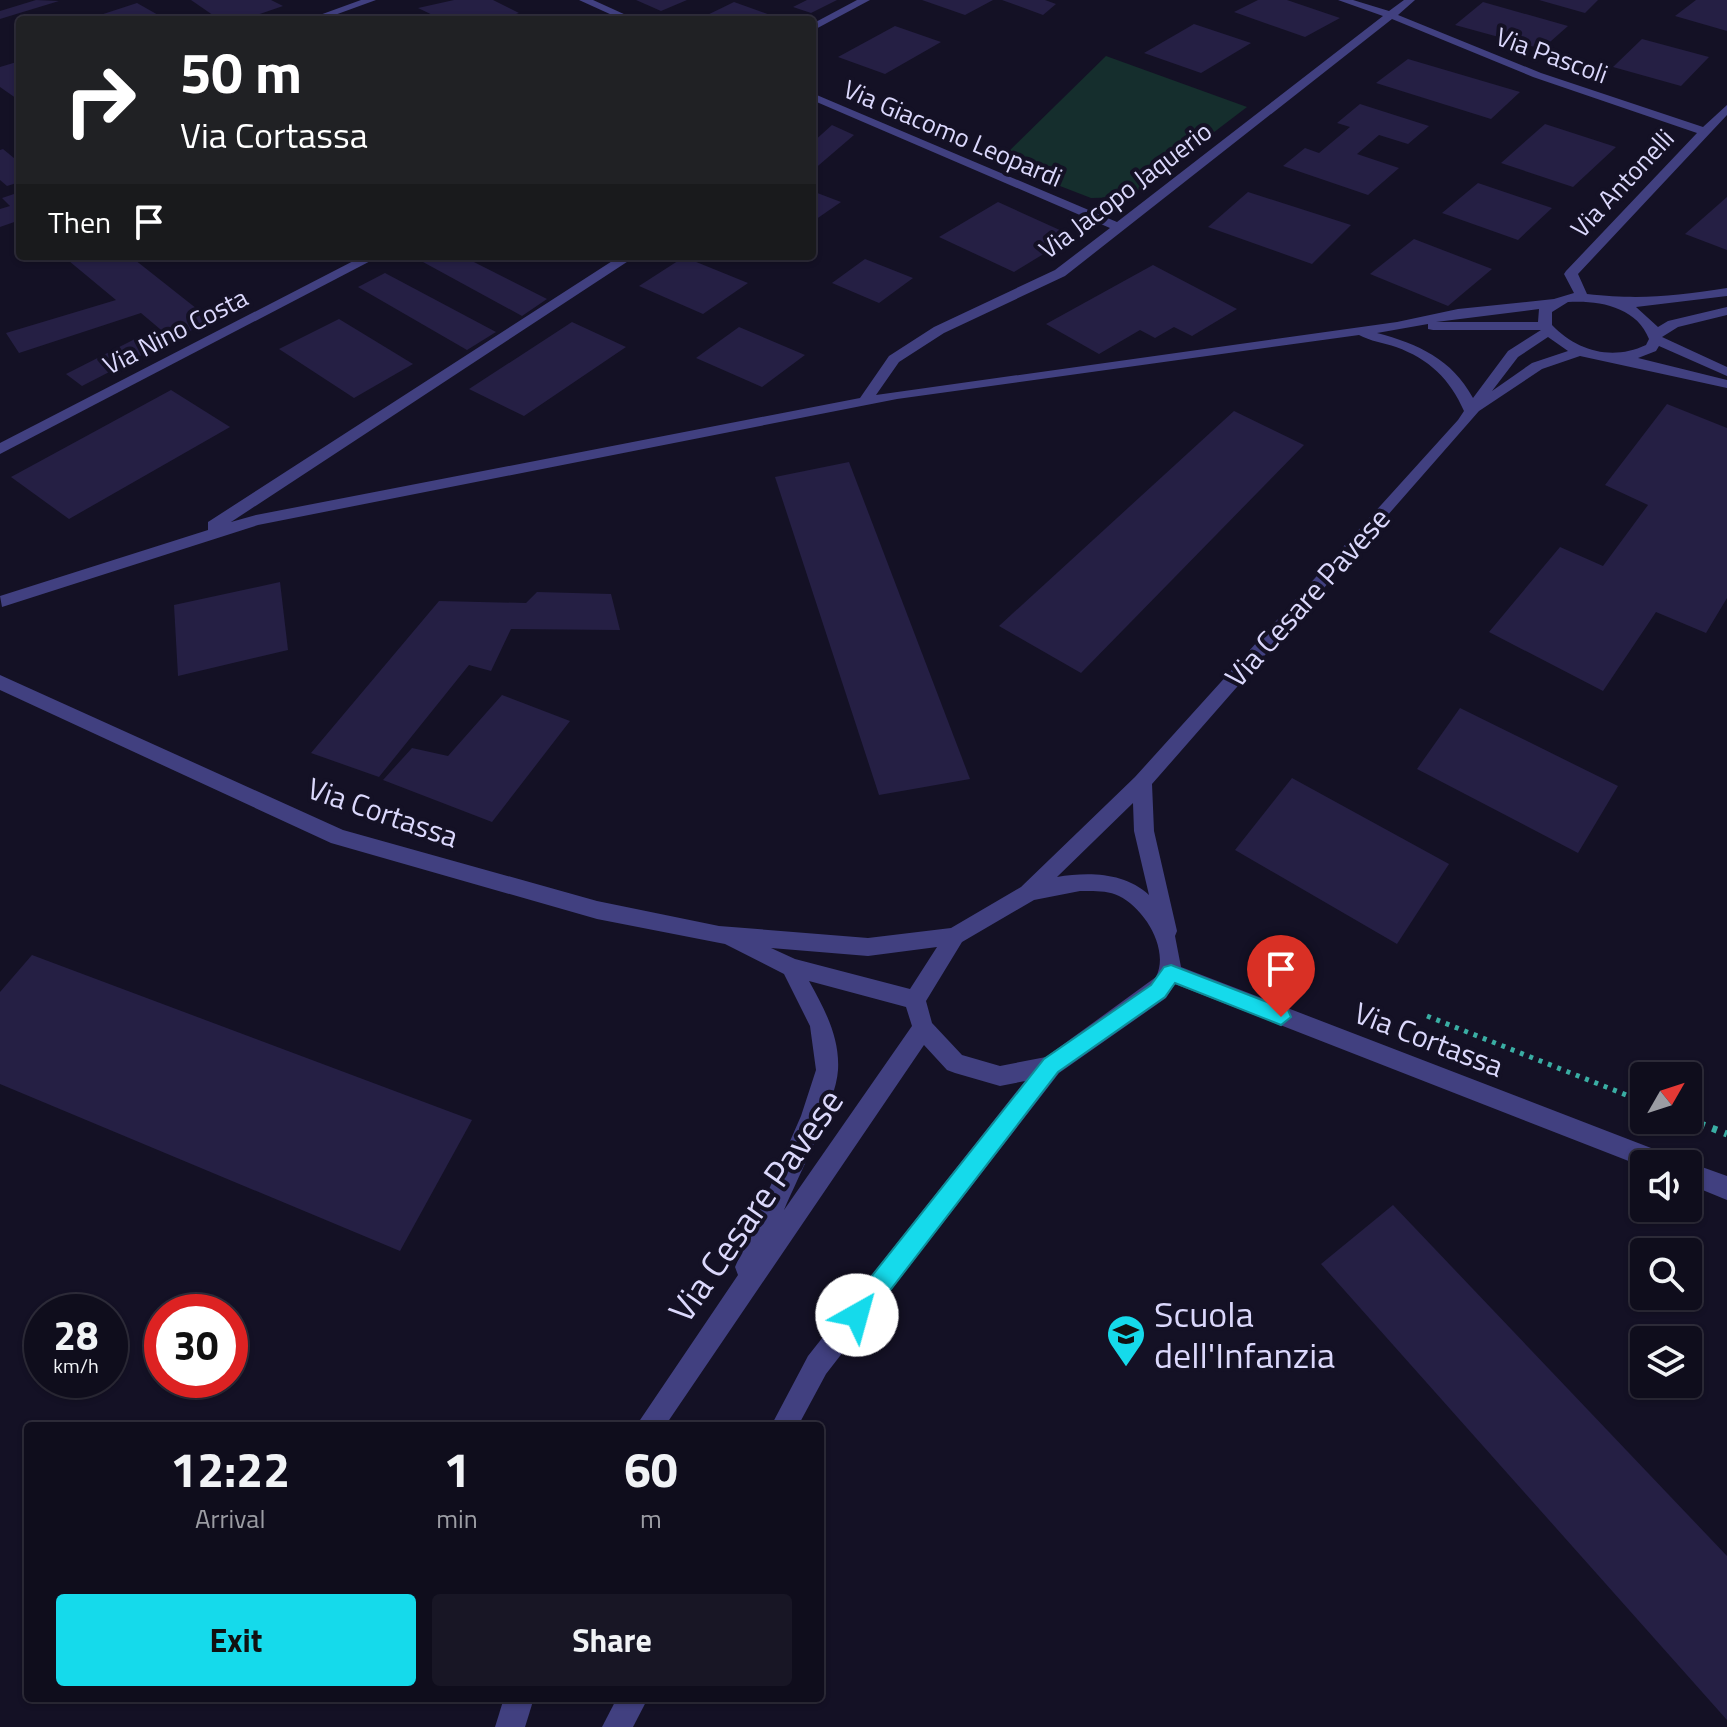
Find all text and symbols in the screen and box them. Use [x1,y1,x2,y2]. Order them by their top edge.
street label: Via Pascoli [1491,17,1613,93]
text: 50 m [180,30,302,115]
icon: right [48,48,152,152]
street label: Via Giacomo Leopardi [837,69,1069,197]
text: Via Cortassa [180,107,368,162]
street label: Via Jacopo Jaquerio [1030,112,1220,268]
street label: Via Antonelli [1561,120,1683,246]
text: Then [48,199,111,245]
icon: arrive [127,200,171,244]
street label: Via Nino Costa [96,278,254,384]
street label: Via Cesare Pavese [1213,497,1401,697]
street label: Via Cortassa [302,765,464,859]
pin [1247,935,1315,1017]
icon: arrive [1259,947,1303,991]
street label: Via Cortassa [1348,990,1510,1088]
north arrow [1630,1062,1702,1134]
map controls [1630,1062,1702,1398]
street label: Via Cesare Pavese [654,1077,856,1333]
button: sound [1630,1150,1702,1222]
button: search [1630,1238,1702,1310]
position arrow [815,1273,899,1357]
place label: Scuola dell'Infanzia [1154,1286,1335,1382]
speed limit sign: 30 [144,1294,248,1398]
text: 28 [54,1305,98,1366]
school or university icon: Scuola dell'Infanzia [1105,1313,1147,1368]
button: layers [1630,1326,1702,1398]
text: km/h [53,1350,99,1381]
text: 12:22 [170,1433,290,1506]
text: 1 [444,1433,470,1506]
text: 60 [624,1433,678,1506]
text: Arrival [195,1499,265,1538]
text: min [436,1499,478,1538]
text: m [640,1499,662,1538]
button: Exit [56,1594,416,1686]
button: Share [432,1594,792,1686]

